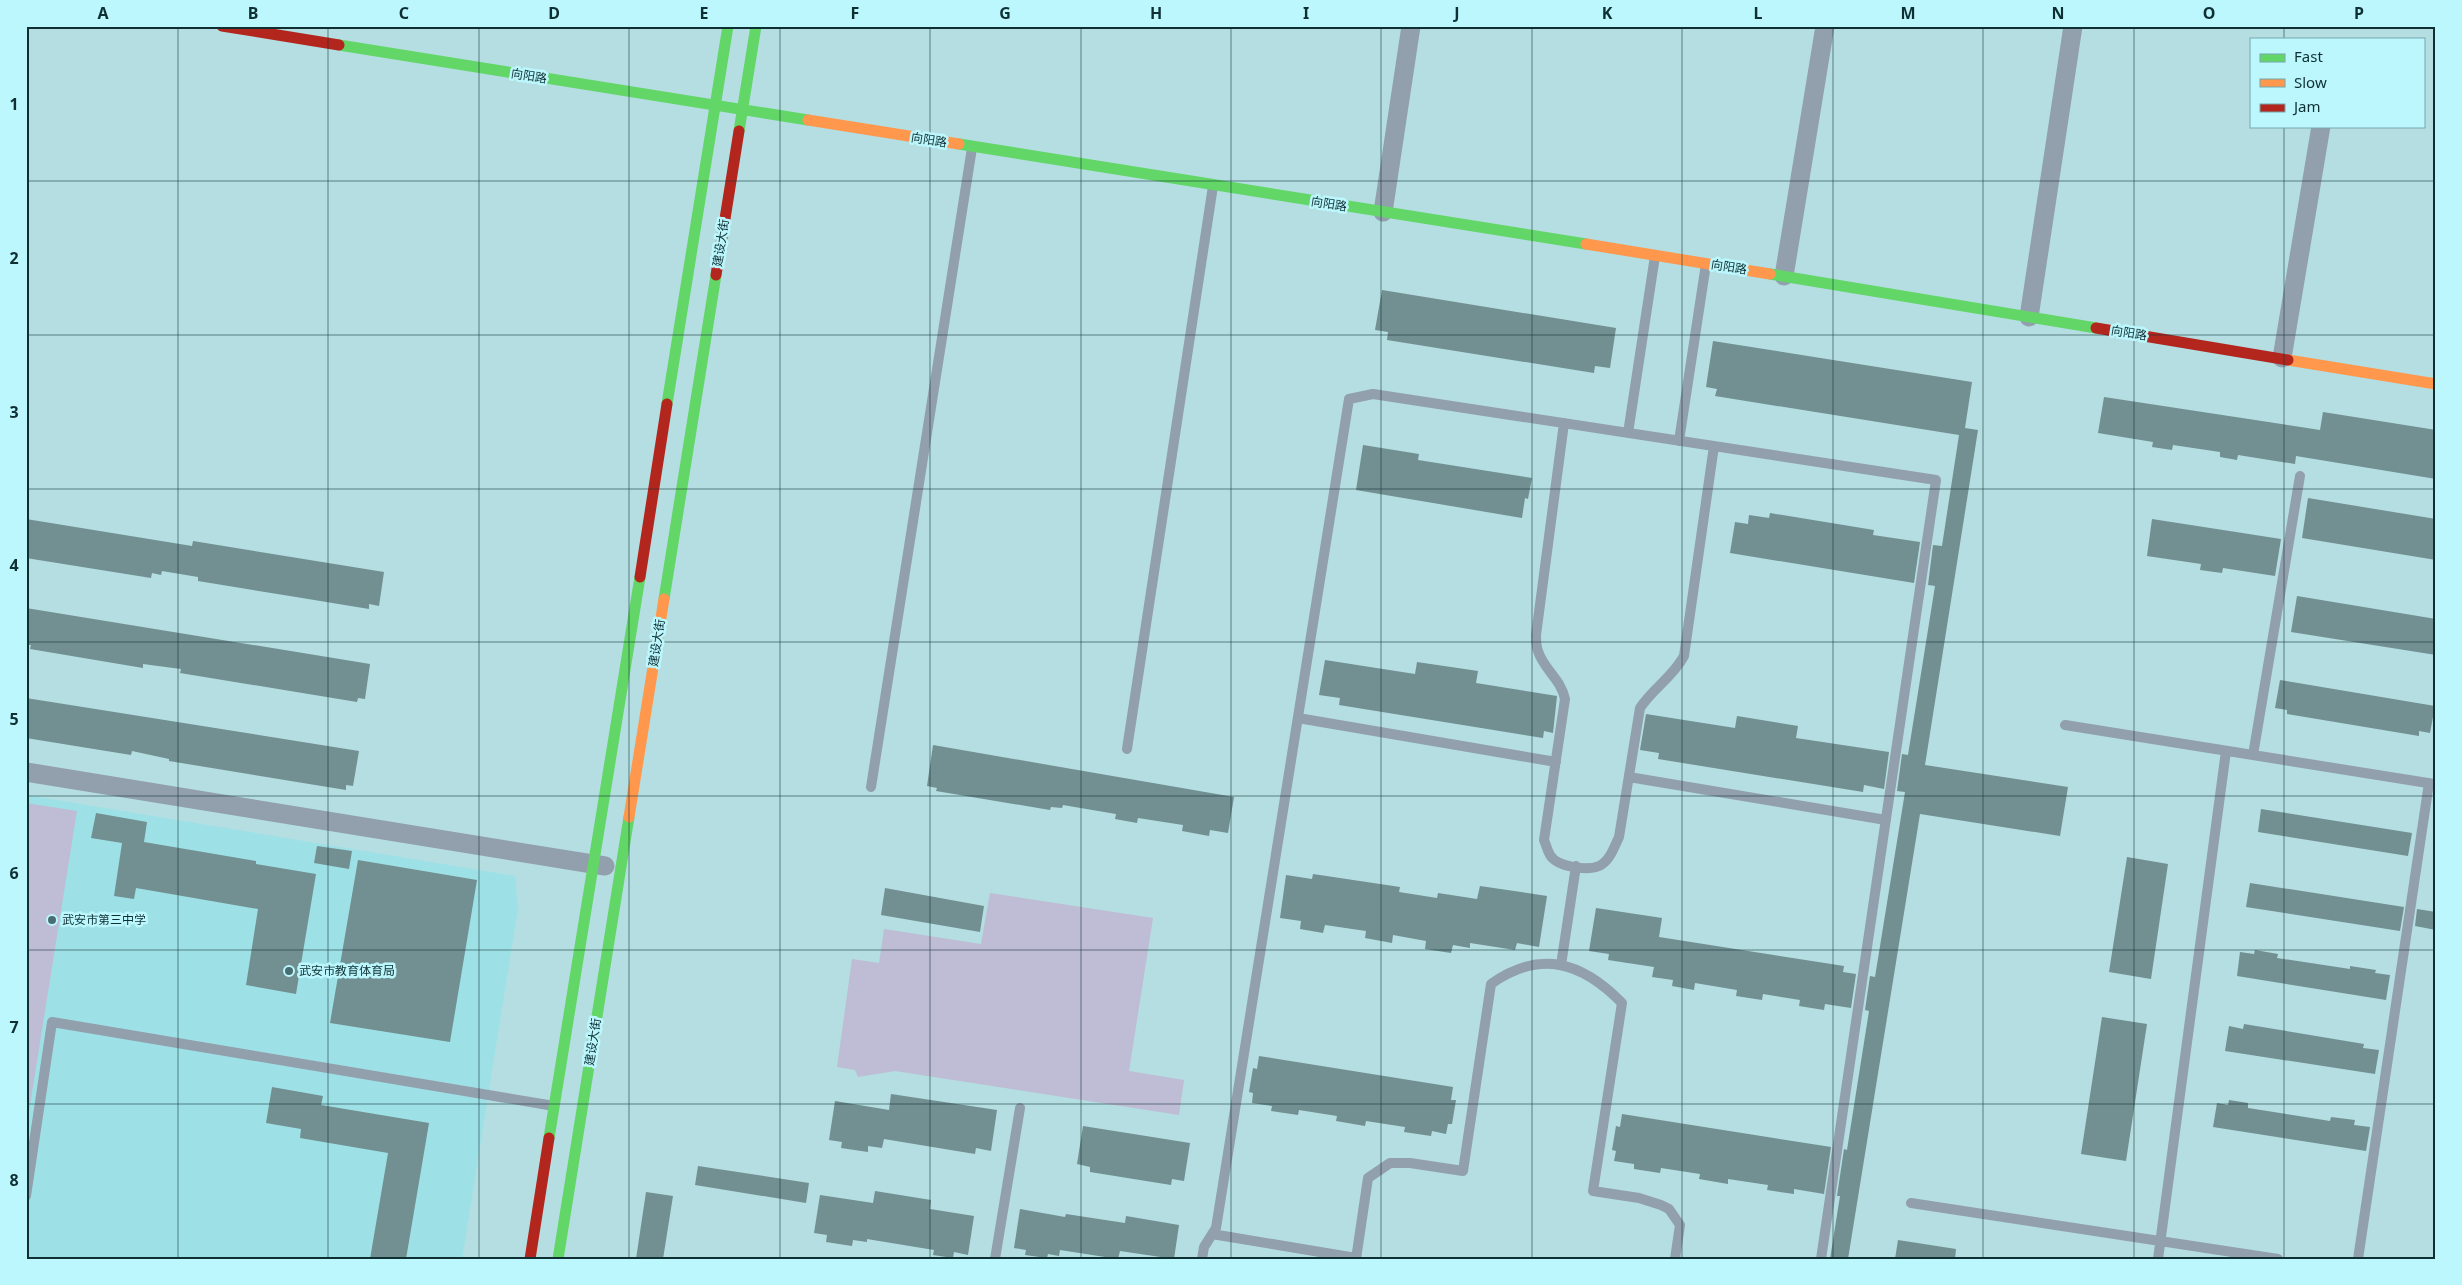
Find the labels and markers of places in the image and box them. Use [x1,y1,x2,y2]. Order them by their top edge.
place label: 武安市第三中学 [62,911,146,928]
marker: 武安市第三中学 [46,914,58,926]
place label: 武安市教育体育局 [299,962,395,979]
marker: 武安市教育体育局 [283,965,295,977]

